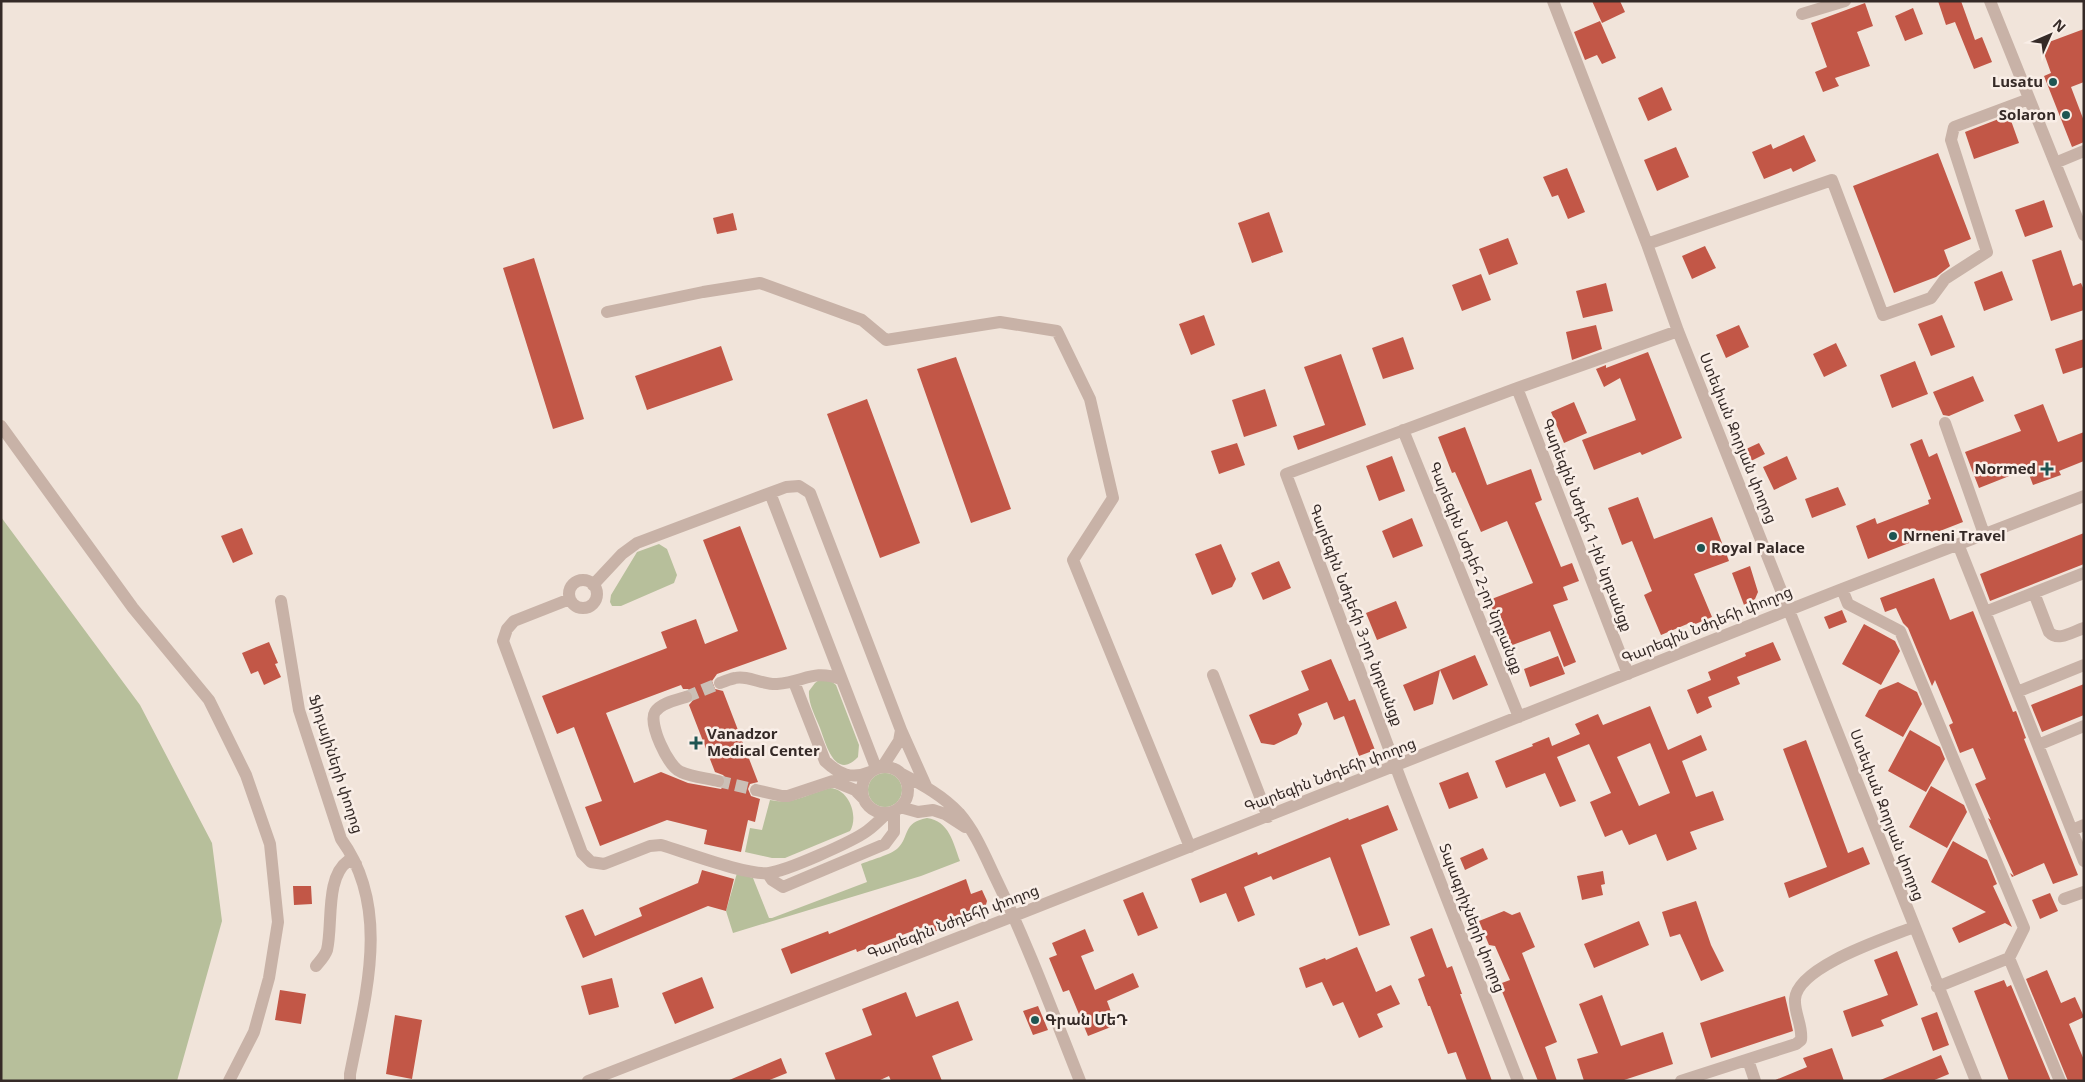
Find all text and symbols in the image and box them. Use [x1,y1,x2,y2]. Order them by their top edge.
north arrow [2025,10,2075,60]
text: N [2049,15,2070,36]
place label: Lusatu [1992,71,2043,91]
marker: Lusatu [2047,76,2059,88]
place label: Solaron [1999,104,2056,124]
marker: Solaron [2060,109,2072,121]
street label: Ստեփան Զորյան փողոց [1695,349,1782,526]
street label: Գարեգին Նժդեհ 1-ին նրբանցք [1538,415,1638,634]
street label: Գարեգին Նժդեհ 2-րդ նրբանցք [1425,458,1529,677]
place label: Normed [1975,458,2036,478]
marker: Normed [2040,462,2054,476]
street label: Գարեգին Նժդեհի 3-րդ նրբանցք [1305,501,1409,729]
place label: Nrneni Travel [1903,525,2006,545]
marker: Nrneni Travel [1887,530,1899,542]
place label: Royal Palace [1711,537,1805,557]
marker: Royal Palace [1695,542,1707,554]
street label: Գարեգին Նժդեհի փողոց [1618,581,1795,668]
street label: Ֆիդայիների փողոց [305,692,369,836]
place label: Vanadzor Medical Center [707,723,820,760]
street label: Ստեփան Զորյան փողոց [1846,726,1930,903]
street label: Գարեգին Նժդեհի փողոց [1241,732,1418,816]
marker: Vanadzor Medical Center [689,736,703,750]
street label: Տպագրիչների փողոց [1435,840,1511,995]
street label: Գարեգին Նժդեհի փողոց [864,879,1041,963]
place label: Գրան ՄեԴ [1045,1009,1128,1029]
marker: Գրան ՄեԴ [1029,1014,1041,1026]

